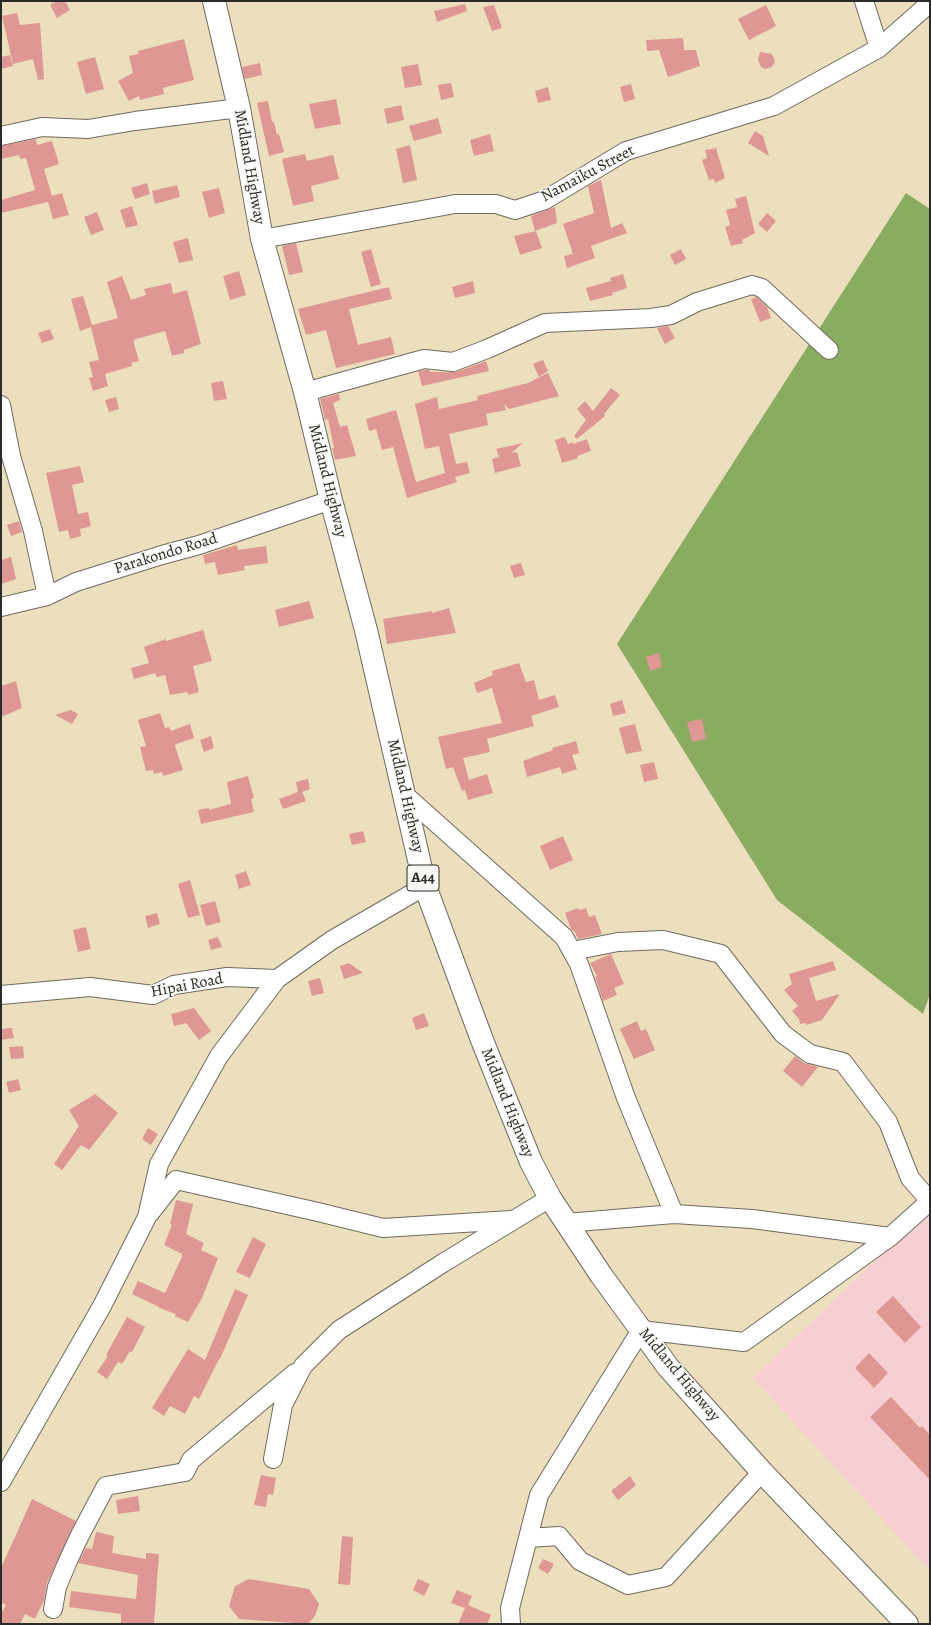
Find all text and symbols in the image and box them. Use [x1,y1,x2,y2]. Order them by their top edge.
street label: Midland Highway [229,108,269,226]
street label: Namaiku Street [538,141,638,207]
street label: Midland Highway [304,422,350,540]
street label: Parakondo Road [112,529,220,579]
street label: Midland Highway [383,737,427,855]
road number: A44 [407,865,439,891]
street label: Hipai Road [149,970,225,1002]
street label: Midland Highway [476,1045,538,1161]
street label: Midland Highway [634,1324,724,1426]

